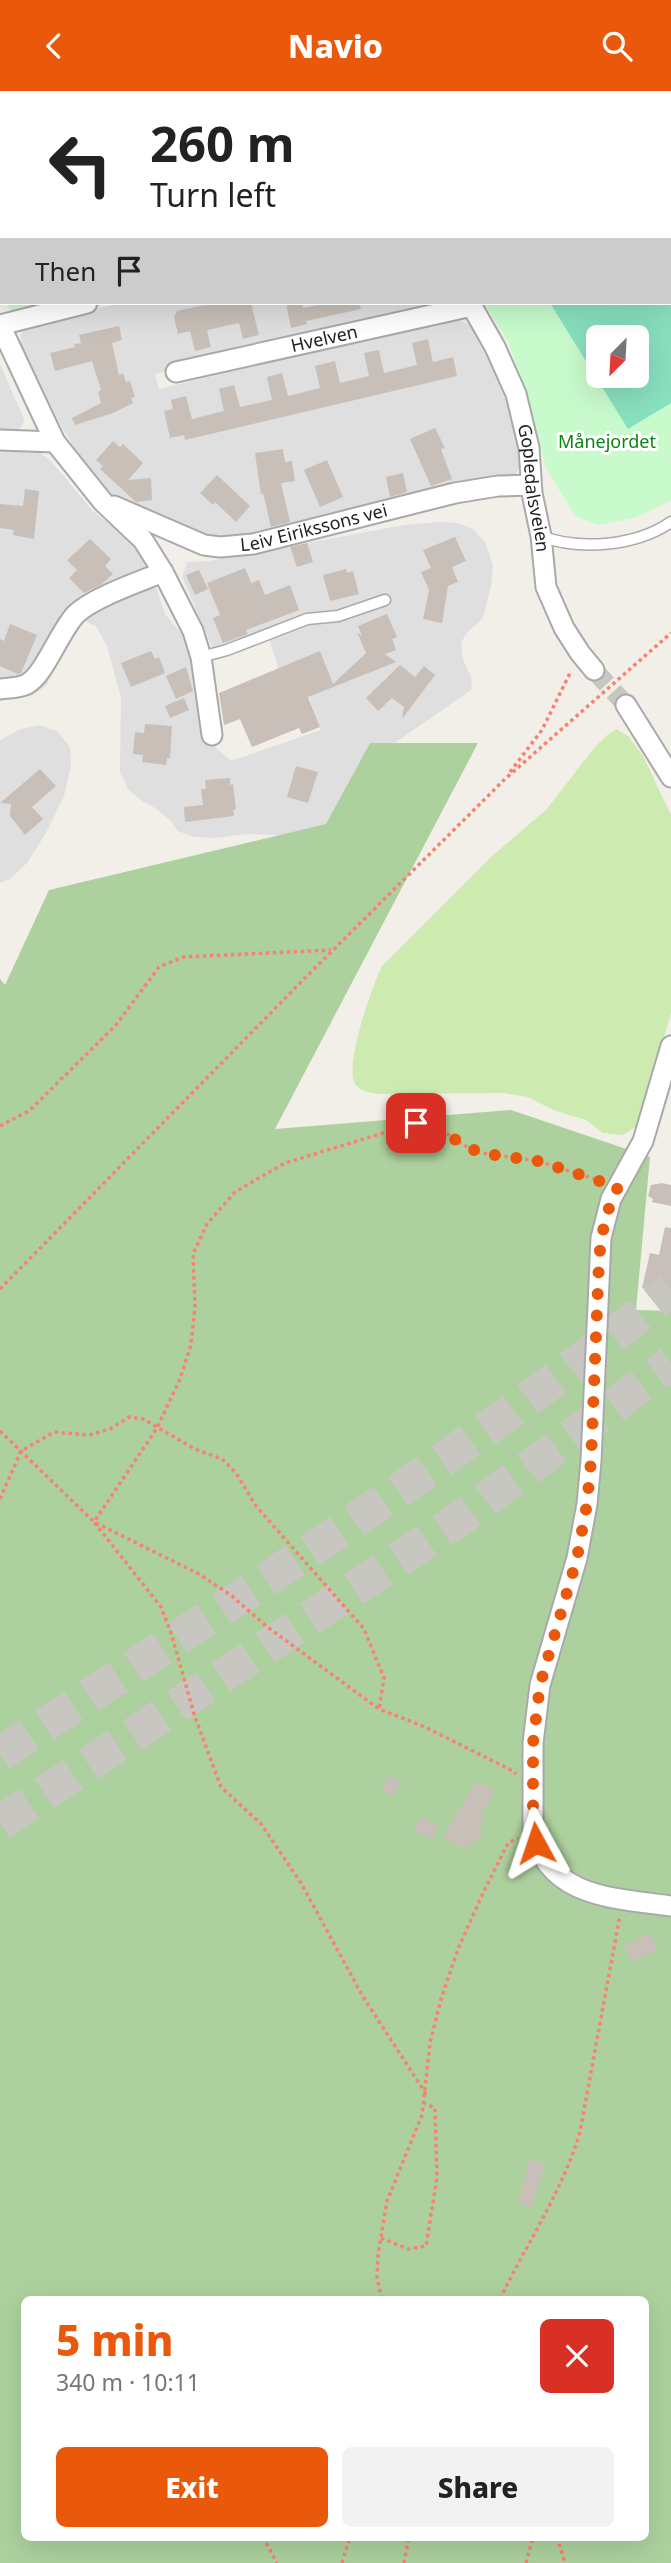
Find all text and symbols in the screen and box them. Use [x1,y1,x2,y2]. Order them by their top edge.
text: Navio [288,24,383,67]
icon: back [35,27,73,65]
icon: search [598,27,636,65]
text: 260 m [150,110,295,176]
icon: left [35,119,126,210]
text: Turn left [150,173,276,216]
icon: arrive [110,252,148,290]
text: Then [35,253,96,289]
street label: Hvelven [288,319,360,357]
north arrow [586,325,649,389]
map controls [586,325,649,388]
street label: Gopledalsveien [513,421,556,553]
park label: Månejordet [558,429,657,453]
street label: Leiv Eirikssons vei [239,498,390,556]
pin [386,1093,446,1153]
icon: arrive [397,1104,435,1142]
position arrow [499,1806,573,1880]
text: 5 min [56,2311,173,2368]
button: close [540,2319,614,2393]
text: 340 m · 10:11 [56,2366,200,2398]
button: Exit [56,2447,328,2527]
button: Share [342,2447,614,2527]

